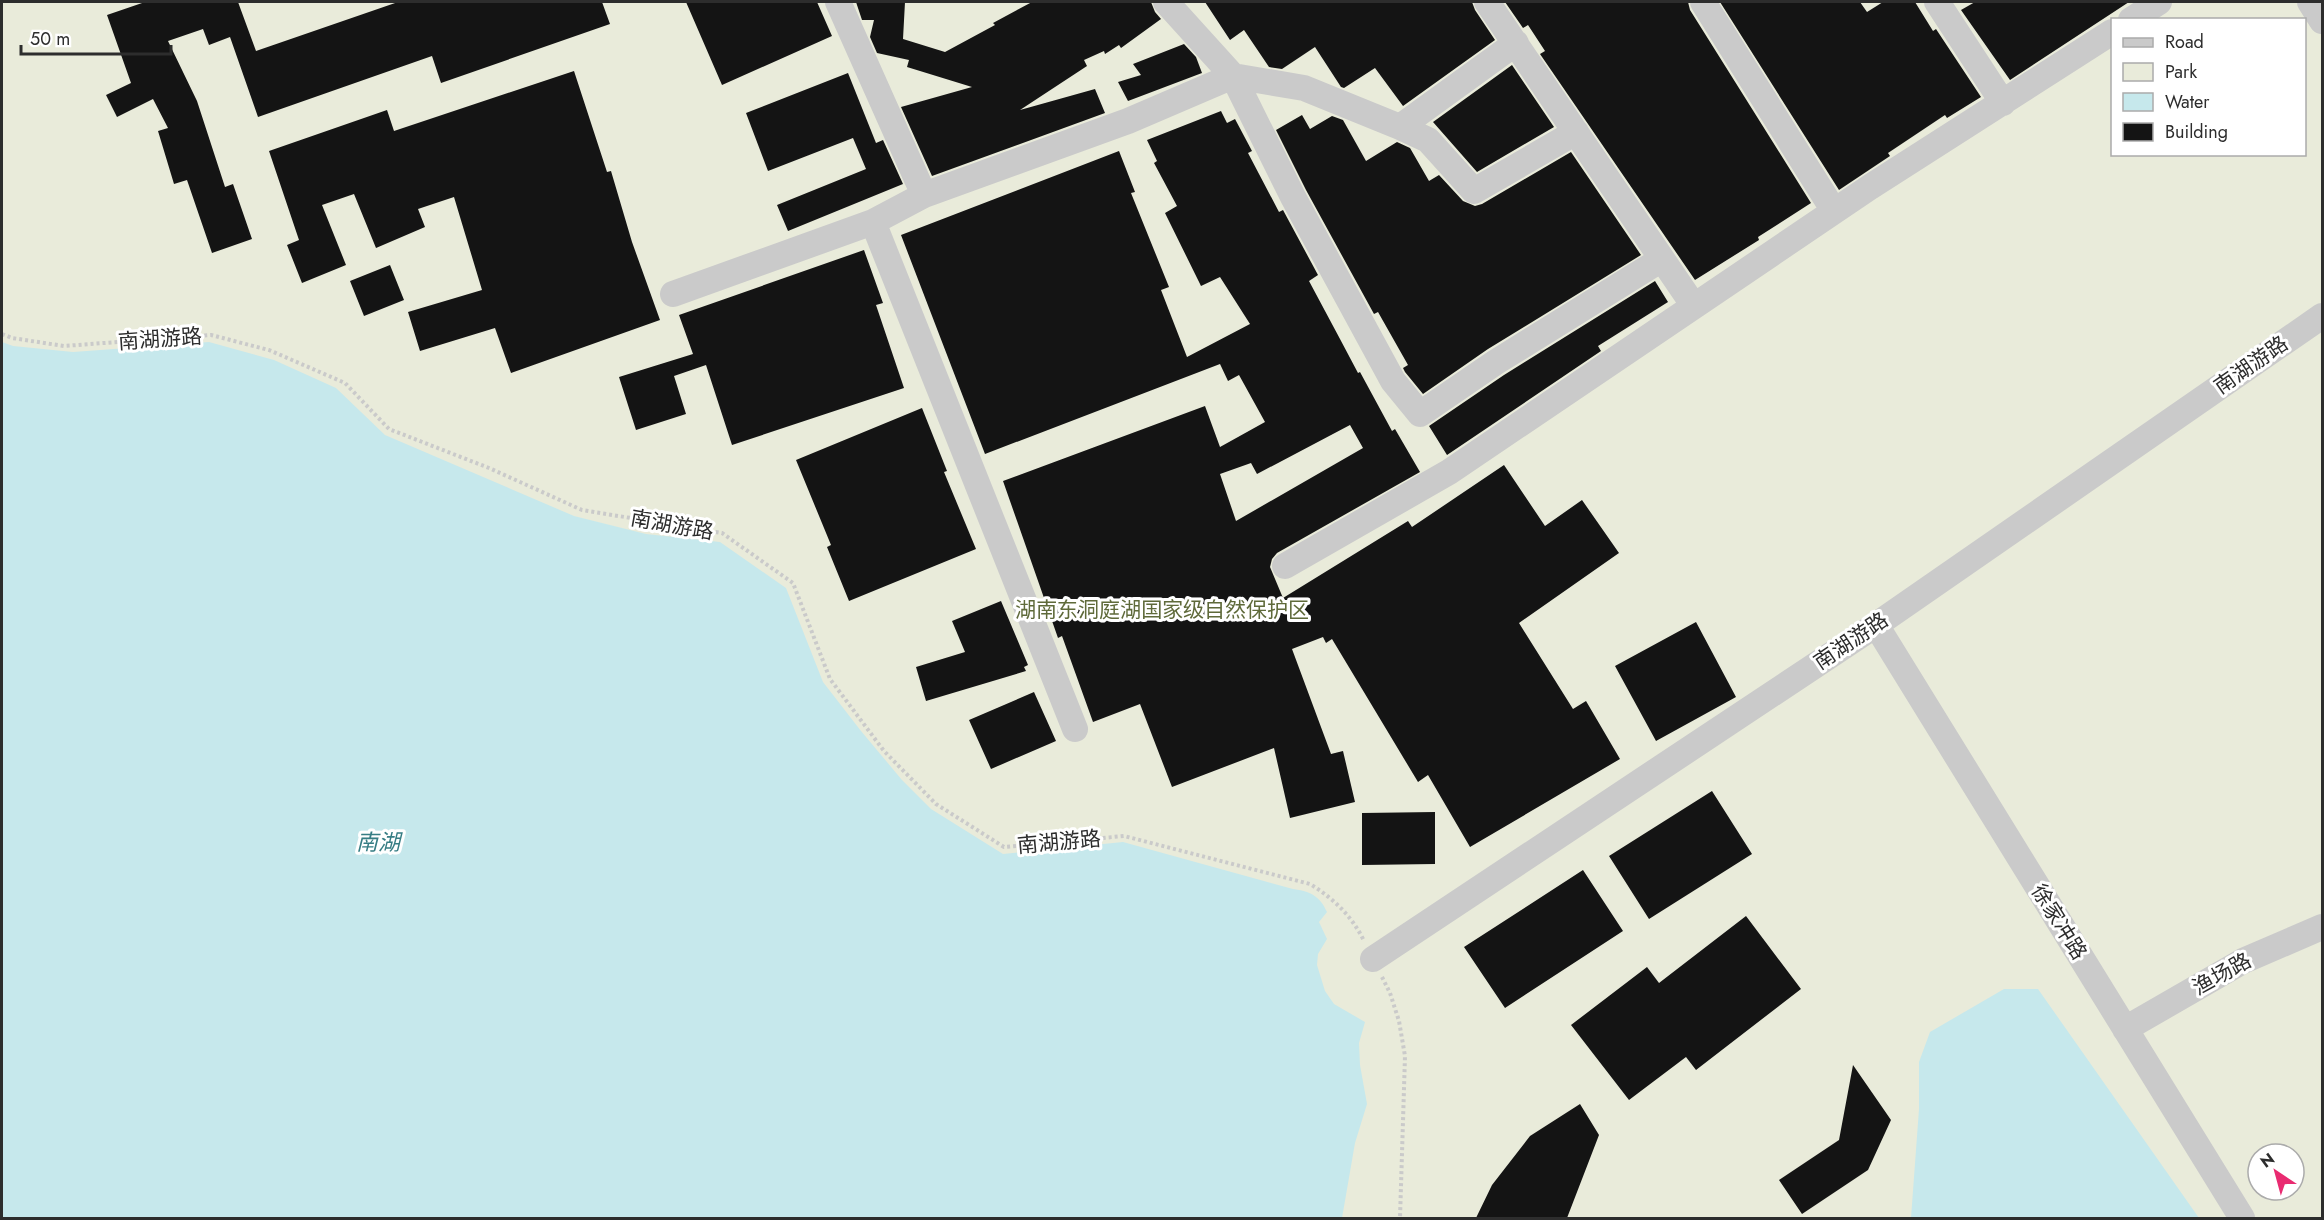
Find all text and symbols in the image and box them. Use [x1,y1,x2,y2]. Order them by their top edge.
scale bar [21,18,171,56]
legend [2111,18,2306,156]
text: 50 m [30,26,70,52]
text: Road [2165,29,2204,55]
text: Park [2165,59,2197,85]
text: Water [2165,89,2210,115]
text: Building [2165,119,2228,145]
street label: 南湖游路 [117,321,203,357]
street label: 南湖游路 [2208,329,2294,401]
street label: 南湖游路 [628,503,716,547]
park label: 湖南东洞庭湖国家级自然保护区 [1015,595,1309,625]
street label: 南湖游路 [1808,605,1894,677]
street label: 南湖游路 [1016,823,1102,861]
water label: 南湖 [356,826,403,858]
street label: 徐家冲路 [2024,878,2094,966]
street label: 渔场路 [2187,946,2257,1002]
north arrow [2246,1142,2306,1202]
text: N [2256,1147,2279,1173]

